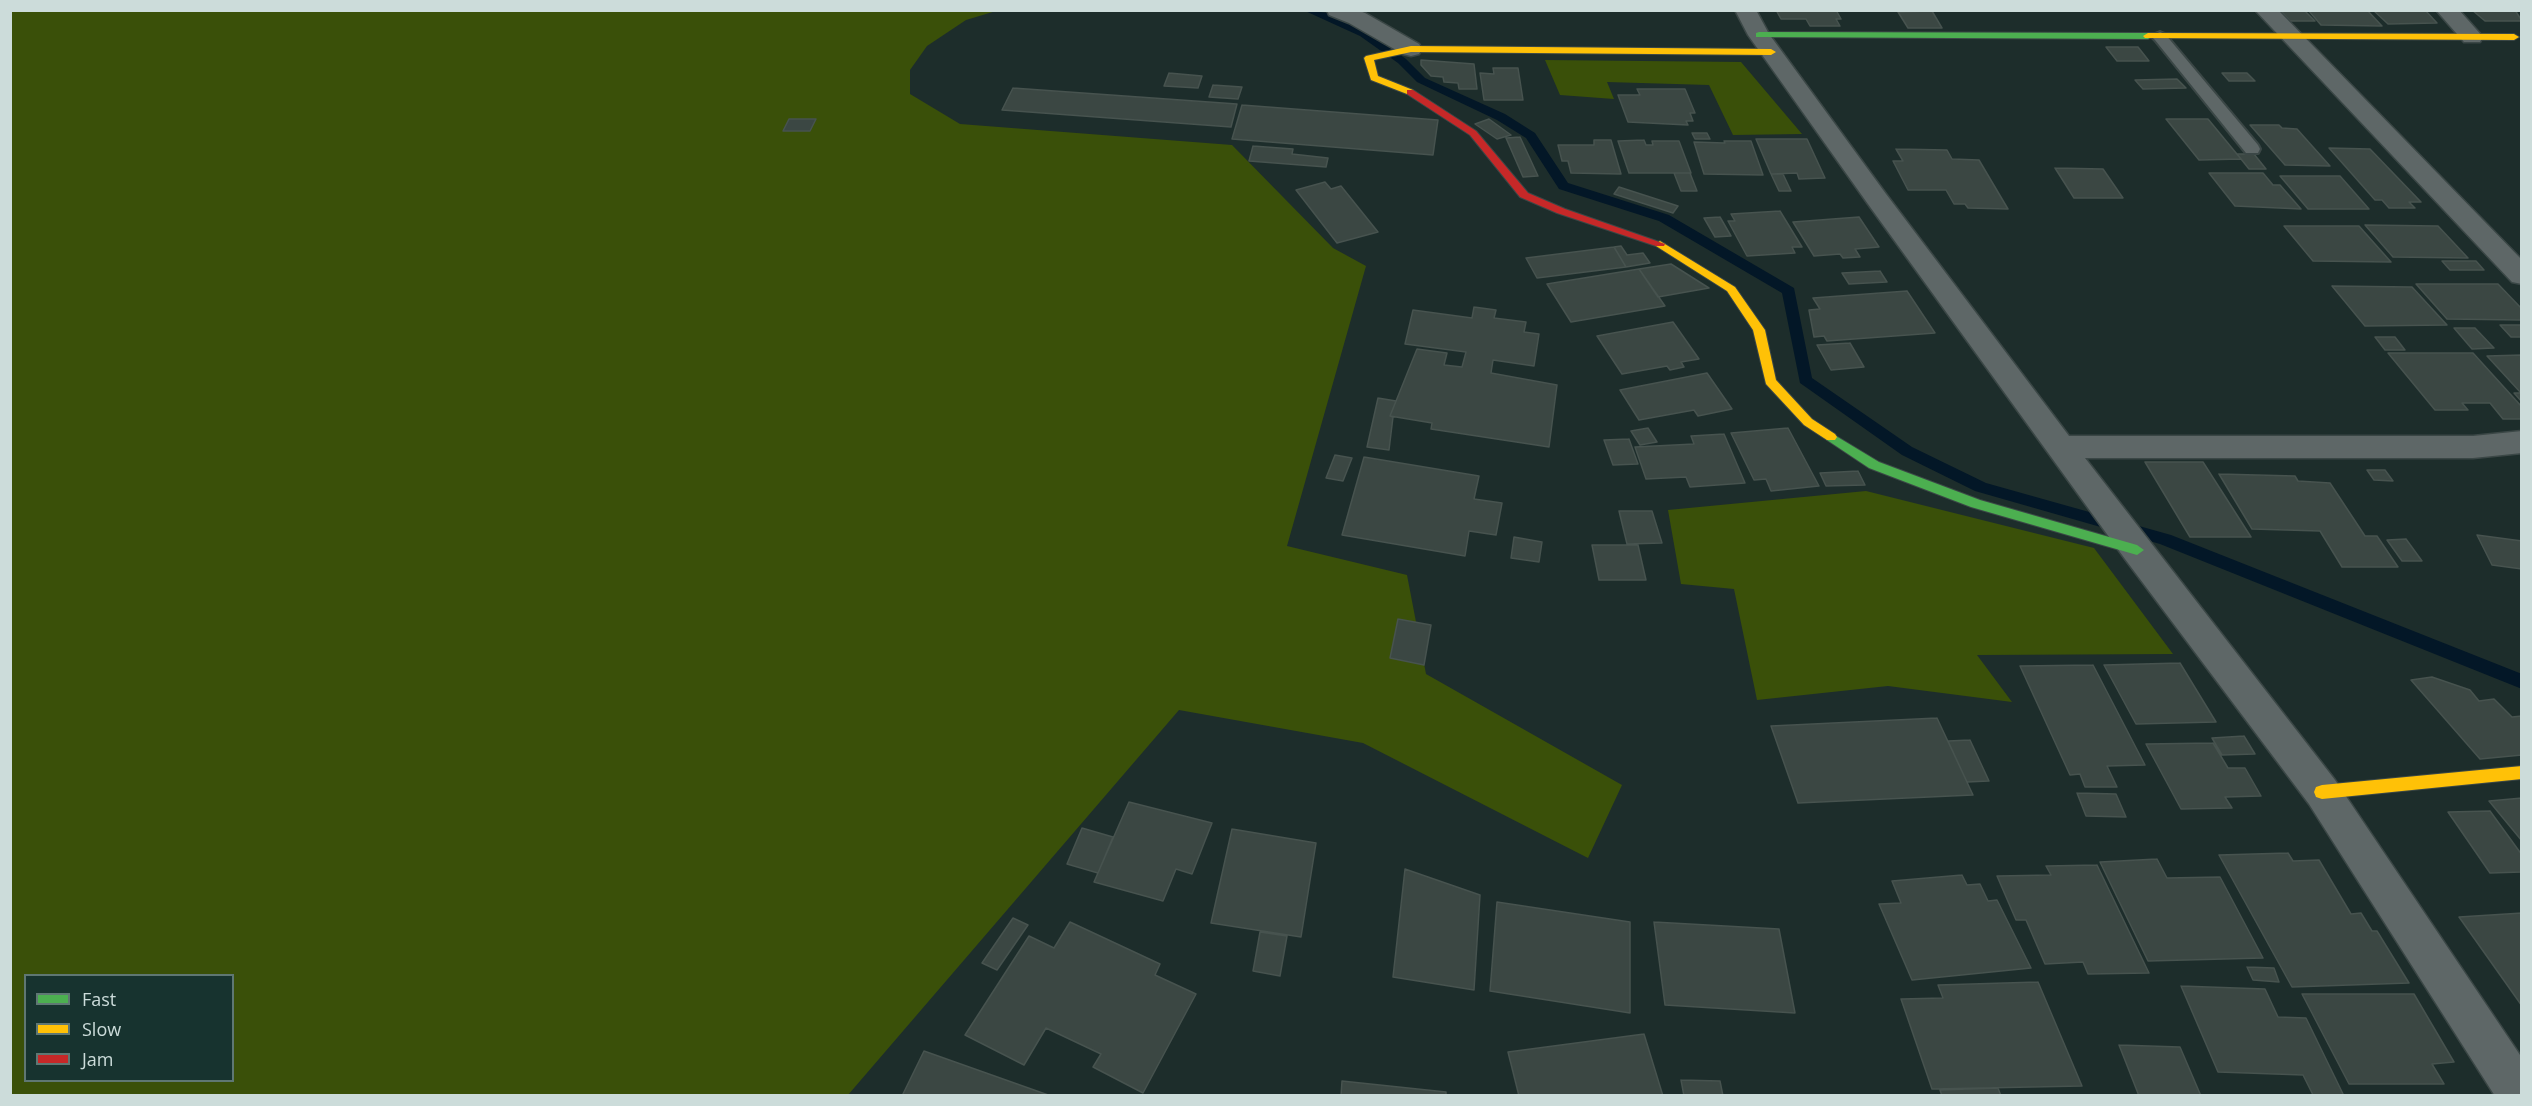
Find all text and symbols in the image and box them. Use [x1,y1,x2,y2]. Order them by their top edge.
legend [24,974,234,1082]
text: Fast [82,987,116,1011]
text: Slow [82,1017,121,1041]
text: Jam [82,1047,114,1071]

